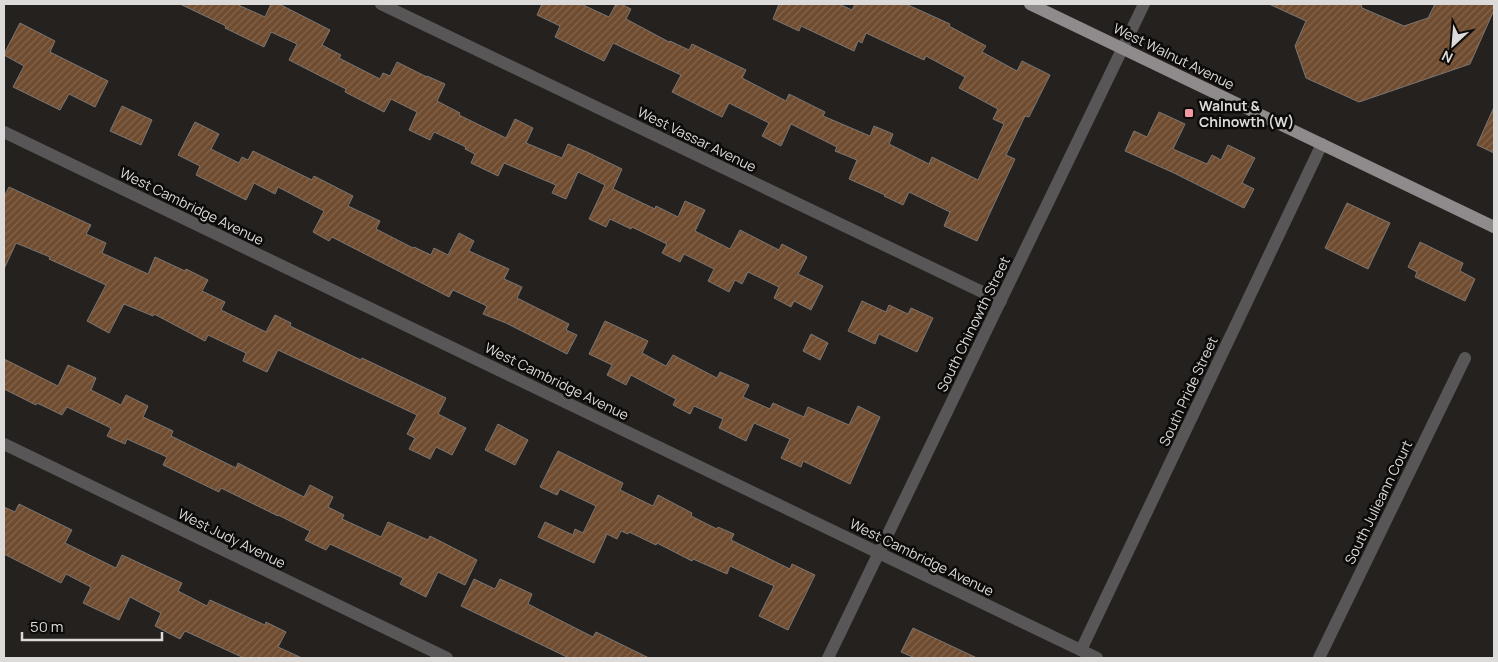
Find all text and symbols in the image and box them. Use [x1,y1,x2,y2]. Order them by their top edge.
street label: West Walnut Avenue [1110,18,1238,94]
north arrow [1428,20,1478,70]
text: N [1438,46,1456,68]
place label: Walnut & Chinowth (W) [1199,96,1294,131]
street label: West Vassar Avenue [634,102,760,176]
marker: Walnut & Chinowth (W) [1183,107,1195,119]
street label: West Cambridge Avenue [117,163,267,249]
street label: South Chinowth Street [932,253,1014,395]
street label: South Pride Street [1154,333,1222,449]
street label: West Cambridge Avenue [482,338,632,424]
street label: South Julieann Court [1340,436,1416,567]
street label: West Judy Avenue [175,504,289,572]
street label: West Cambridge Avenue [847,514,997,600]
scale bar [22,610,162,642]
text: 50 m [30,616,64,637]

